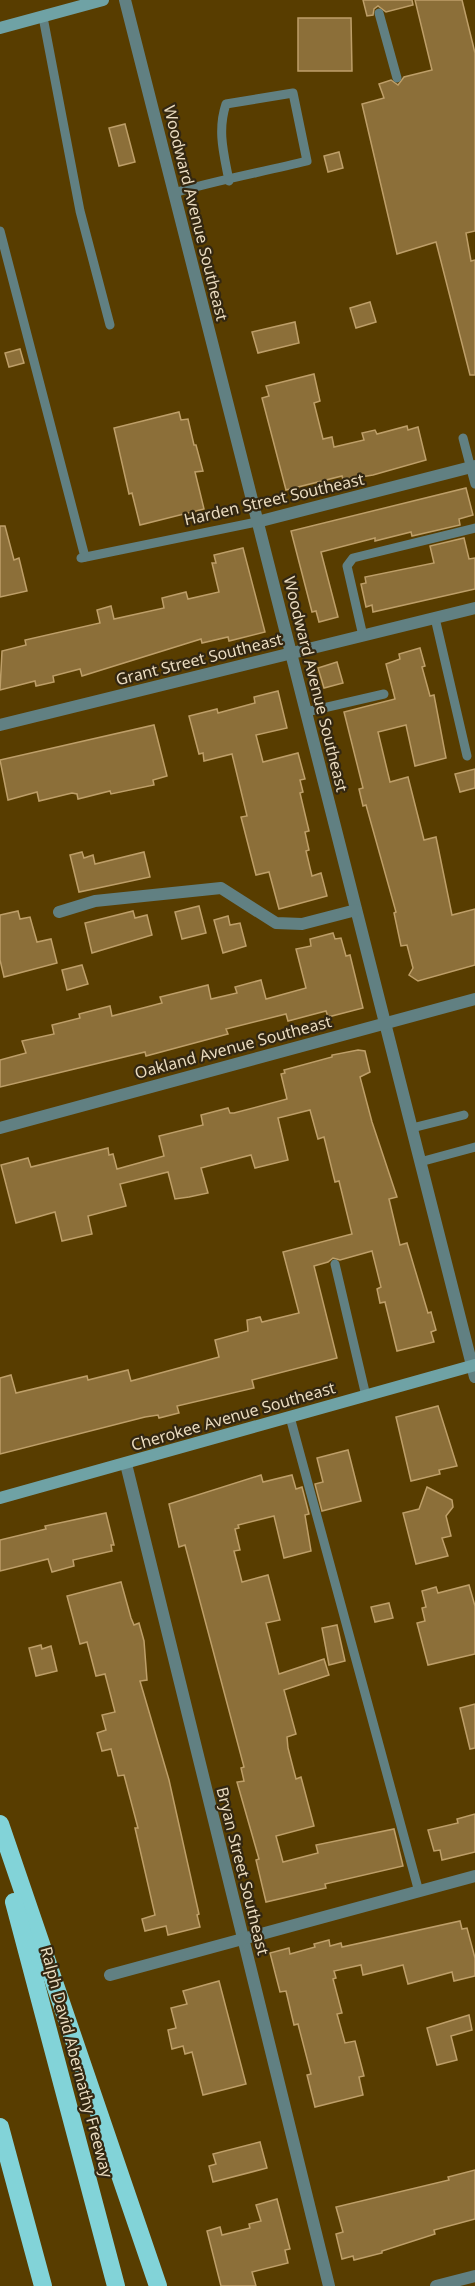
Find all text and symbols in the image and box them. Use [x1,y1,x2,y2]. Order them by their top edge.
street label: Woodward Avenue Southeast [159,103,234,323]
street label: Harden Street Southeast [182,468,366,530]
street label: Woodward Avenue Southeast [279,574,354,794]
street label: Grant Street Southeast [113,628,285,690]
street label: Oakland Avenue Southeast [132,1010,334,1084]
street label: Cherokee Avenue Southeast [128,1376,338,1456]
street label: Bryan Street Southeast [211,1785,275,1958]
street label: Ralph David Abernathy Freeway [36,1944,119,2181]

